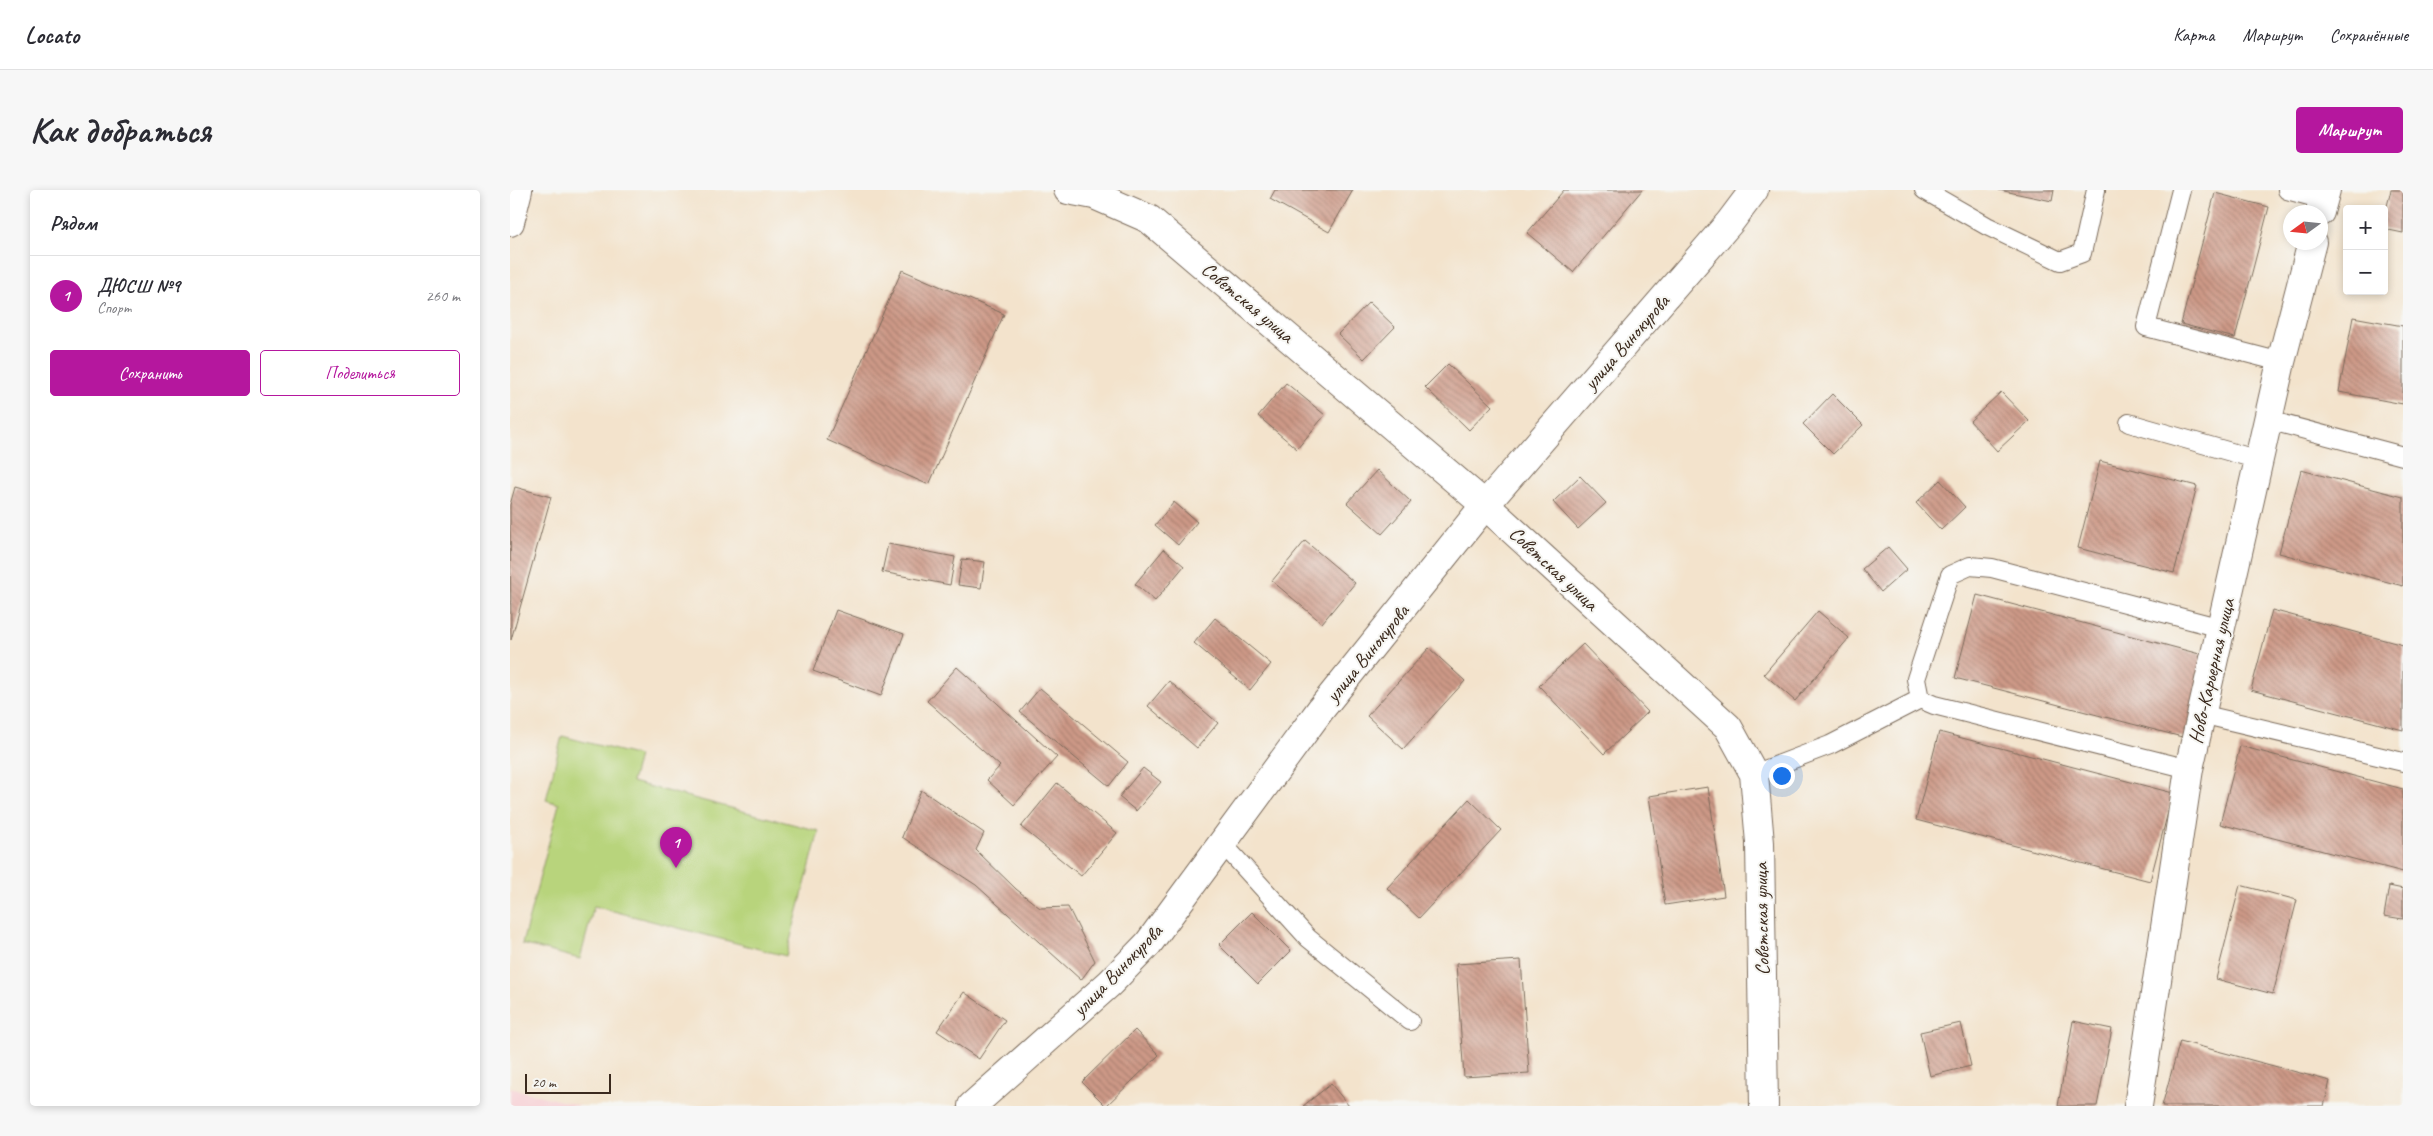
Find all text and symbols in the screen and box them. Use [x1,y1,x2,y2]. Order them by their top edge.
text: Locato [25,20,79,50]
text: Карта [2173,24,2214,46]
text: Маршрут [2242,24,2302,46]
text: Сохранённые [2330,24,2408,46]
button: Маршрут [2296,107,2403,153]
text: Как добраться [30,108,211,153]
north arrow [2283,205,2328,250]
map controls [2343,205,2388,295]
button: + [2343,205,2388,250]
text: Рядом [50,210,97,236]
button: − [2343,250,2388,295]
street label: Советская улица [1196,257,1300,349]
text: ДЮСШ №9 [97,274,180,298]
text: 1 [62,286,70,306]
text: 260 m [426,286,460,306]
street label: улица Винокурова [1577,288,1676,396]
text: Спорт [97,298,132,318]
button: Сохранить [50,350,250,396]
button: Поделиться [260,350,460,396]
street label: Советская улица [1504,521,1604,617]
street label: Ново-Карьерная улица [2183,595,2241,746]
street label: улица Винокурова [1320,598,1416,708]
your location [1769,763,1795,789]
pin: 1 [660,827,692,868]
street label: Советская улица [1748,861,1775,976]
street label: улица Винокурова [1066,918,1169,1022]
scale bar [525,1071,611,1094]
text: 20 m [532,1074,556,1091]

